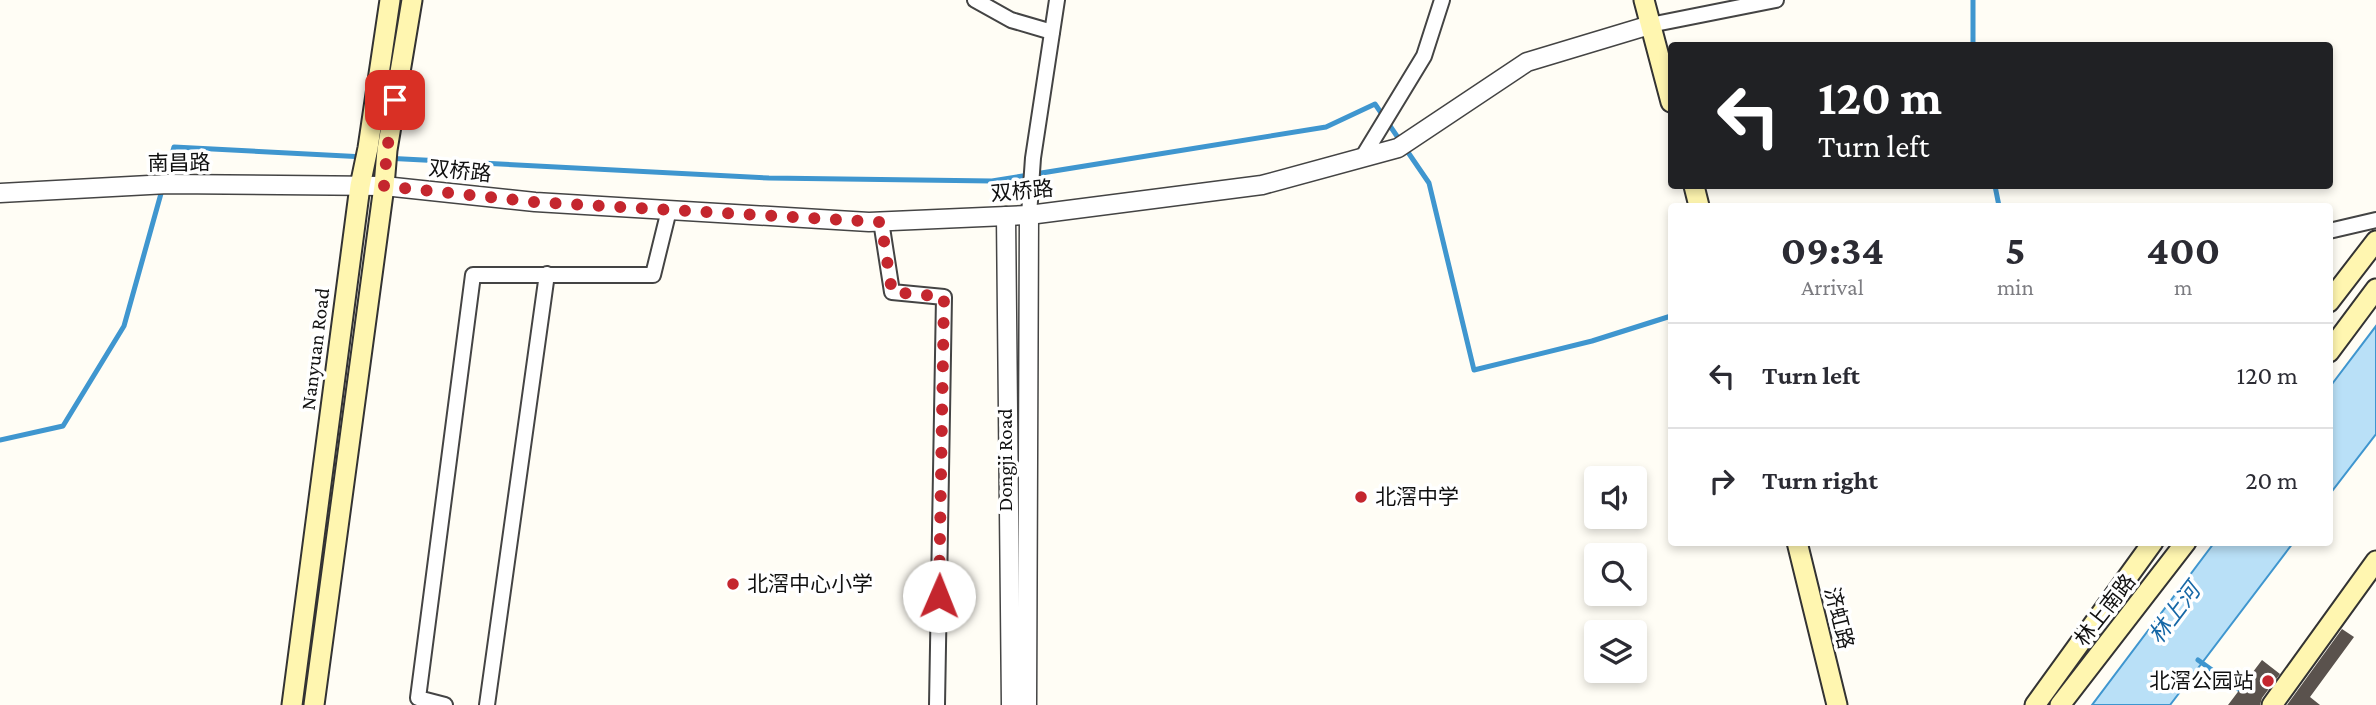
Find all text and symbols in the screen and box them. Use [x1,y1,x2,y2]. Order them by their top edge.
pin [365,70,425,130]
icon: left [1703,70,1794,161]
text: 120 m [1818,70,1942,125]
icon: arrive [376,81,414,119]
text: Turn left [1818,128,1929,164]
street label: 南昌路 [147,150,211,176]
street label: 双桥路 [427,156,493,186]
street label: 双桥路 [990,176,1054,206]
text: 09:34 [1781,226,1884,273]
text: 5 [2005,226,2026,273]
text: 400 [2147,226,2220,273]
text: Arrival [1801,274,1864,300]
text: min [1997,274,2034,300]
text: m [2174,274,2193,300]
street label: Nanyuan Road [296,286,334,412]
icon: left [1703,357,1741,395]
text: Turn left [1762,361,1860,390]
text: 120 m [2237,361,2298,390]
street label: Dongji Road [993,408,1017,512]
icon: right [1703,462,1741,500]
map controls [1584,466,1647,683]
button: sound [1584,466,1647,529]
text: Turn right [1762,466,1878,495]
text: 20 m [2245,466,2298,495]
place label: 北滘中学 [1375,485,1459,509]
marker: 北滘中学 [1353,489,1369,505]
button: search [1584,543,1647,606]
position arrow [902,559,976,633]
street label: 林上南路 [2070,570,2140,650]
place label: 北滘中心小学 [747,572,873,596]
water label: 林上河 [2143,574,2208,648]
marker: 北滘中心小学 [725,576,741,592]
street label: 济虹路 [1820,585,1858,651]
button: layers [1584,620,1647,683]
place label: 北滘公园站 [2149,669,2254,693]
marker: 北滘公园站 [2260,673,2276,689]

